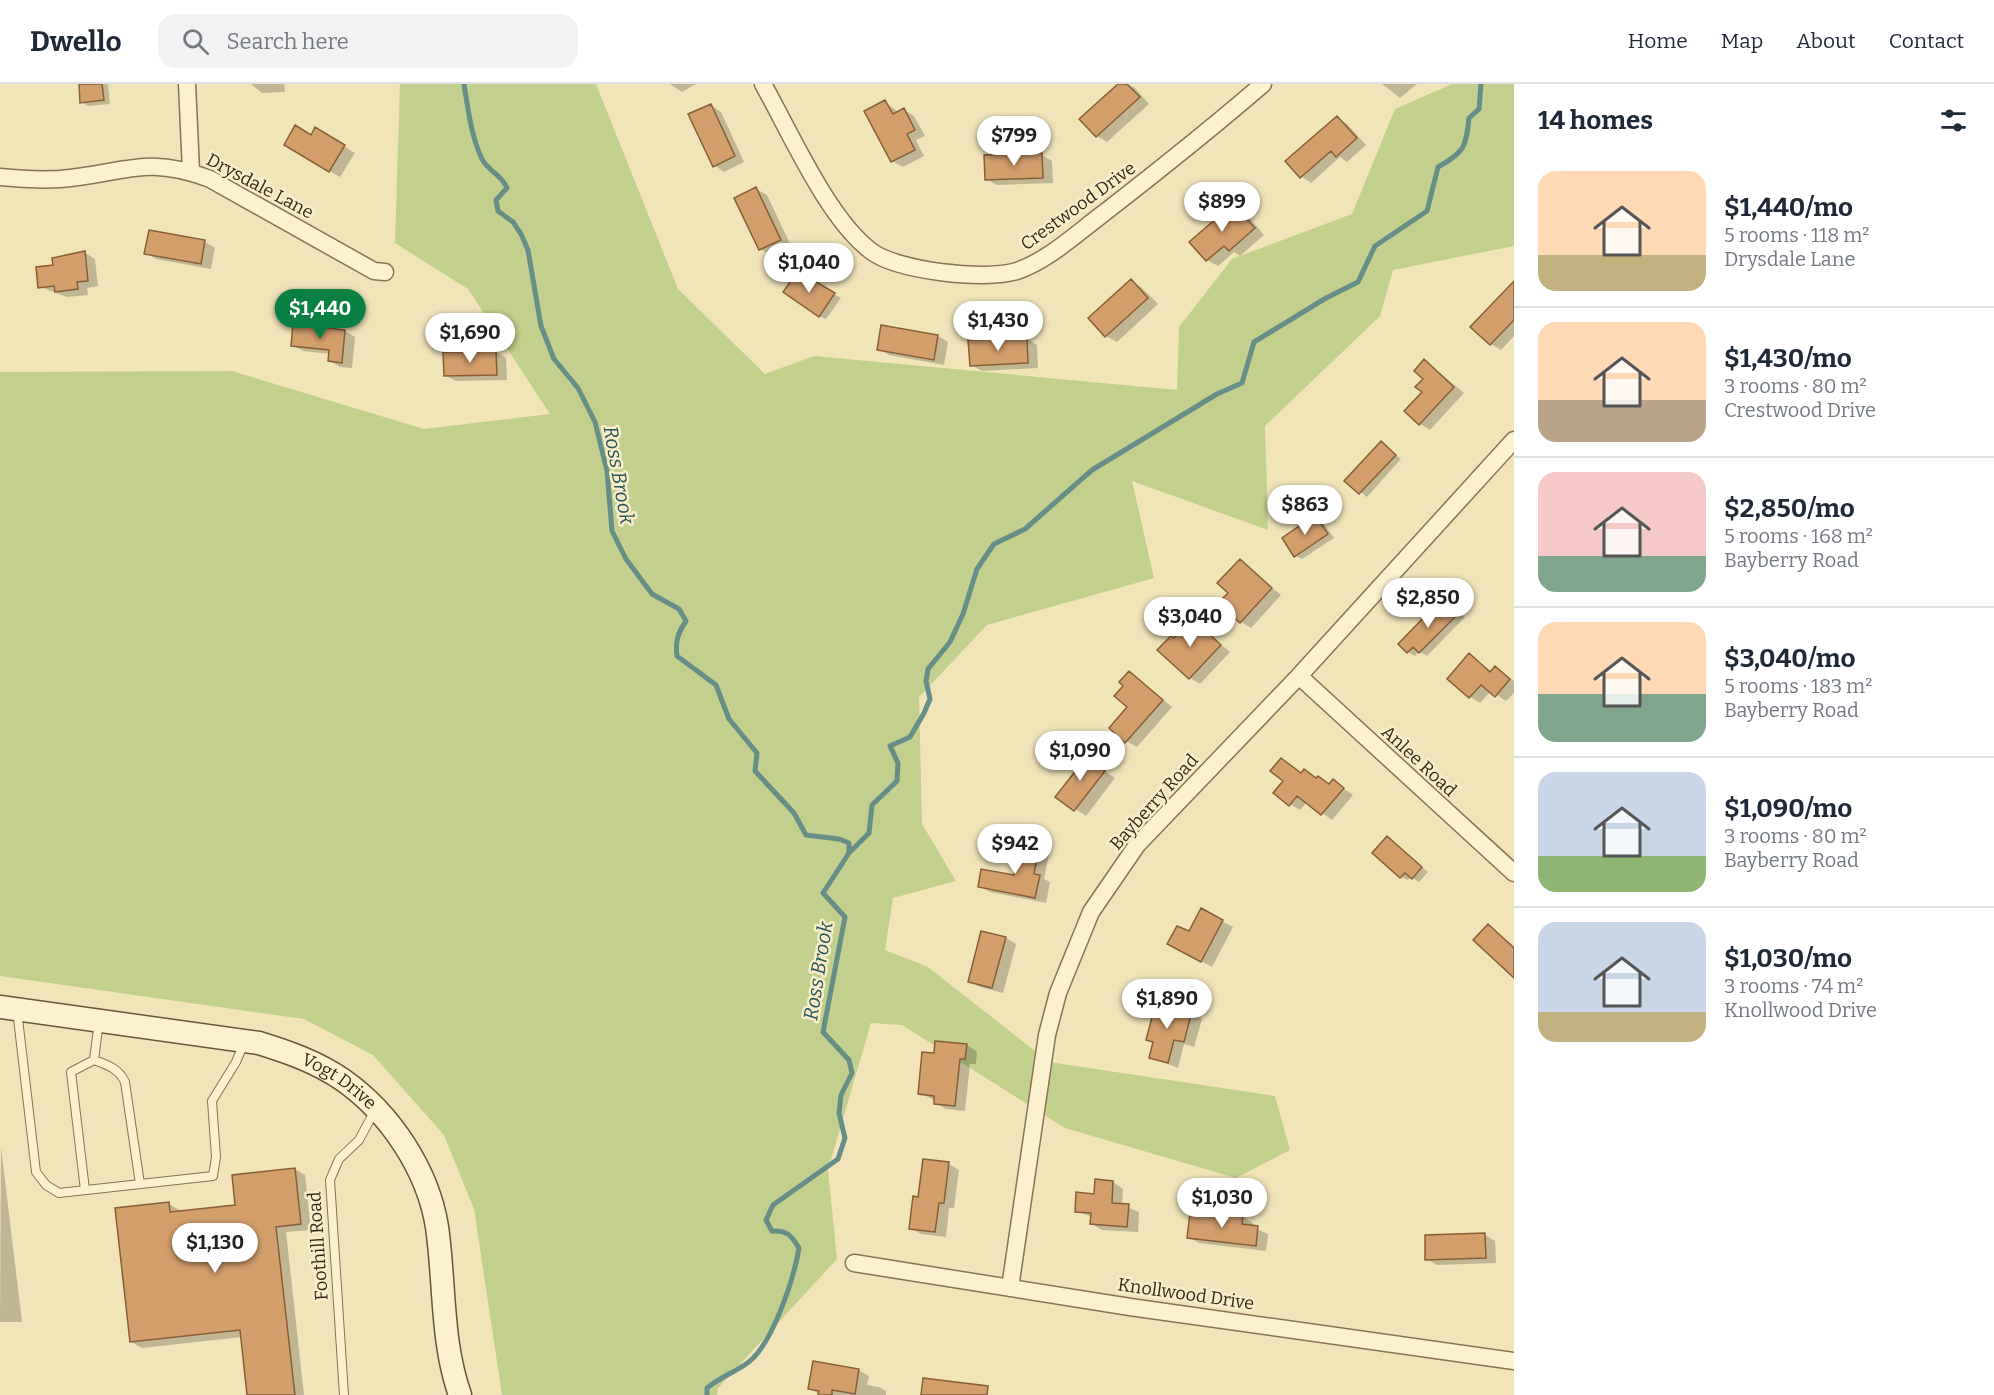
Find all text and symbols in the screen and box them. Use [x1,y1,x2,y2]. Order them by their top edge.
search box [158,14,578,68]
text: Dwello [30,25,122,58]
icon: search [179,25,212,58]
text: Search here [227,28,349,55]
text: Home [1628,28,1688,54]
text: Map [1721,28,1763,54]
text: About [1796,28,1856,54]
text: Contact [1889,28,1964,54]
icon: filters [1937,104,1970,137]
text: 14 homes [1538,105,1653,136]
pin: $799 [978,116,1050,167]
text: $799 [991,123,1037,147]
street label: Drysdale Lane [203,149,317,223]
street label: Crestwood Drive [1016,157,1140,255]
pin: $899 [1186,182,1258,233]
text: $899 [1198,189,1246,213]
text: $1,440/mo [1724,192,1853,223]
icon: home [1586,195,1658,267]
text: 5 rooms · 118 m² [1724,223,1869,247]
pin: $1,040 [760,243,858,294]
text: Drysdale Lane [1724,247,1855,271]
text: $1,040 [778,250,840,274]
pin: $1,440 [271,289,369,340]
text: $1,440 [289,296,351,320]
pin: $1,430 [949,301,1047,352]
text: $1,430 [967,308,1029,332]
pin: $1,690 [421,313,519,364]
text: $1,690 [439,320,501,344]
text: $1,430/mo [1724,343,1852,374]
icon: home [1586,346,1658,418]
text: 3 rooms · 80 m² [1724,374,1867,398]
text: Crestwood Drive [1724,398,1876,422]
water label: Ross Brook [599,424,639,526]
pin: $863 [1269,485,1341,536]
text: $863 [1281,492,1329,516]
text: $2,850/mo [1724,493,1855,524]
icon: home [1586,496,1658,568]
text: 5 rooms · 168 m² [1724,524,1873,548]
text: Bayberry Road [1724,548,1859,572]
pin: $2,850 [1379,578,1477,629]
text: $2,850 [1396,585,1460,609]
pin: $3,040 [1141,597,1239,648]
text: $3,040 [1158,604,1222,628]
text: $3,040/mo [1724,643,1855,674]
icon: home [1586,646,1658,718]
text: 5 rooms · 183 m² [1724,674,1872,698]
text: Bayberry Road [1724,698,1859,722]
street label: Anlee Road [1377,721,1461,802]
pin: $1,090 [1031,731,1129,782]
text: $1,090 [1049,738,1111,762]
street label: Bayberry Road [1105,749,1203,854]
text: $1,090/mo [1724,793,1852,824]
icon: home [1586,796,1658,868]
pin: $942 [979,824,1051,875]
text: 3 rooms · 80 m² [1724,824,1867,848]
text: $942 [991,831,1039,855]
text: Bayberry Road [1724,848,1859,872]
water label: Ross Brook [798,920,838,1022]
text: $1,030/mo [1724,943,1852,974]
icon: home [1586,946,1658,1018]
text: 3 rooms · 74 m² [1724,974,1863,998]
pin: $1,890 [1118,979,1216,1030]
text: $1,890 [1136,986,1198,1010]
text: Knollwood Drive [1724,998,1877,1022]
street label: Vogt Drive [298,1048,381,1114]
pin: $1,030 [1173,1178,1271,1229]
text: $1,030 [1191,1185,1253,1209]
street label: Foothill Road [303,1190,333,1301]
pin: $1,130 [166,1223,264,1274]
text: $1,130 [186,1230,244,1254]
street label: Knollwood Drive [1116,1274,1256,1314]

